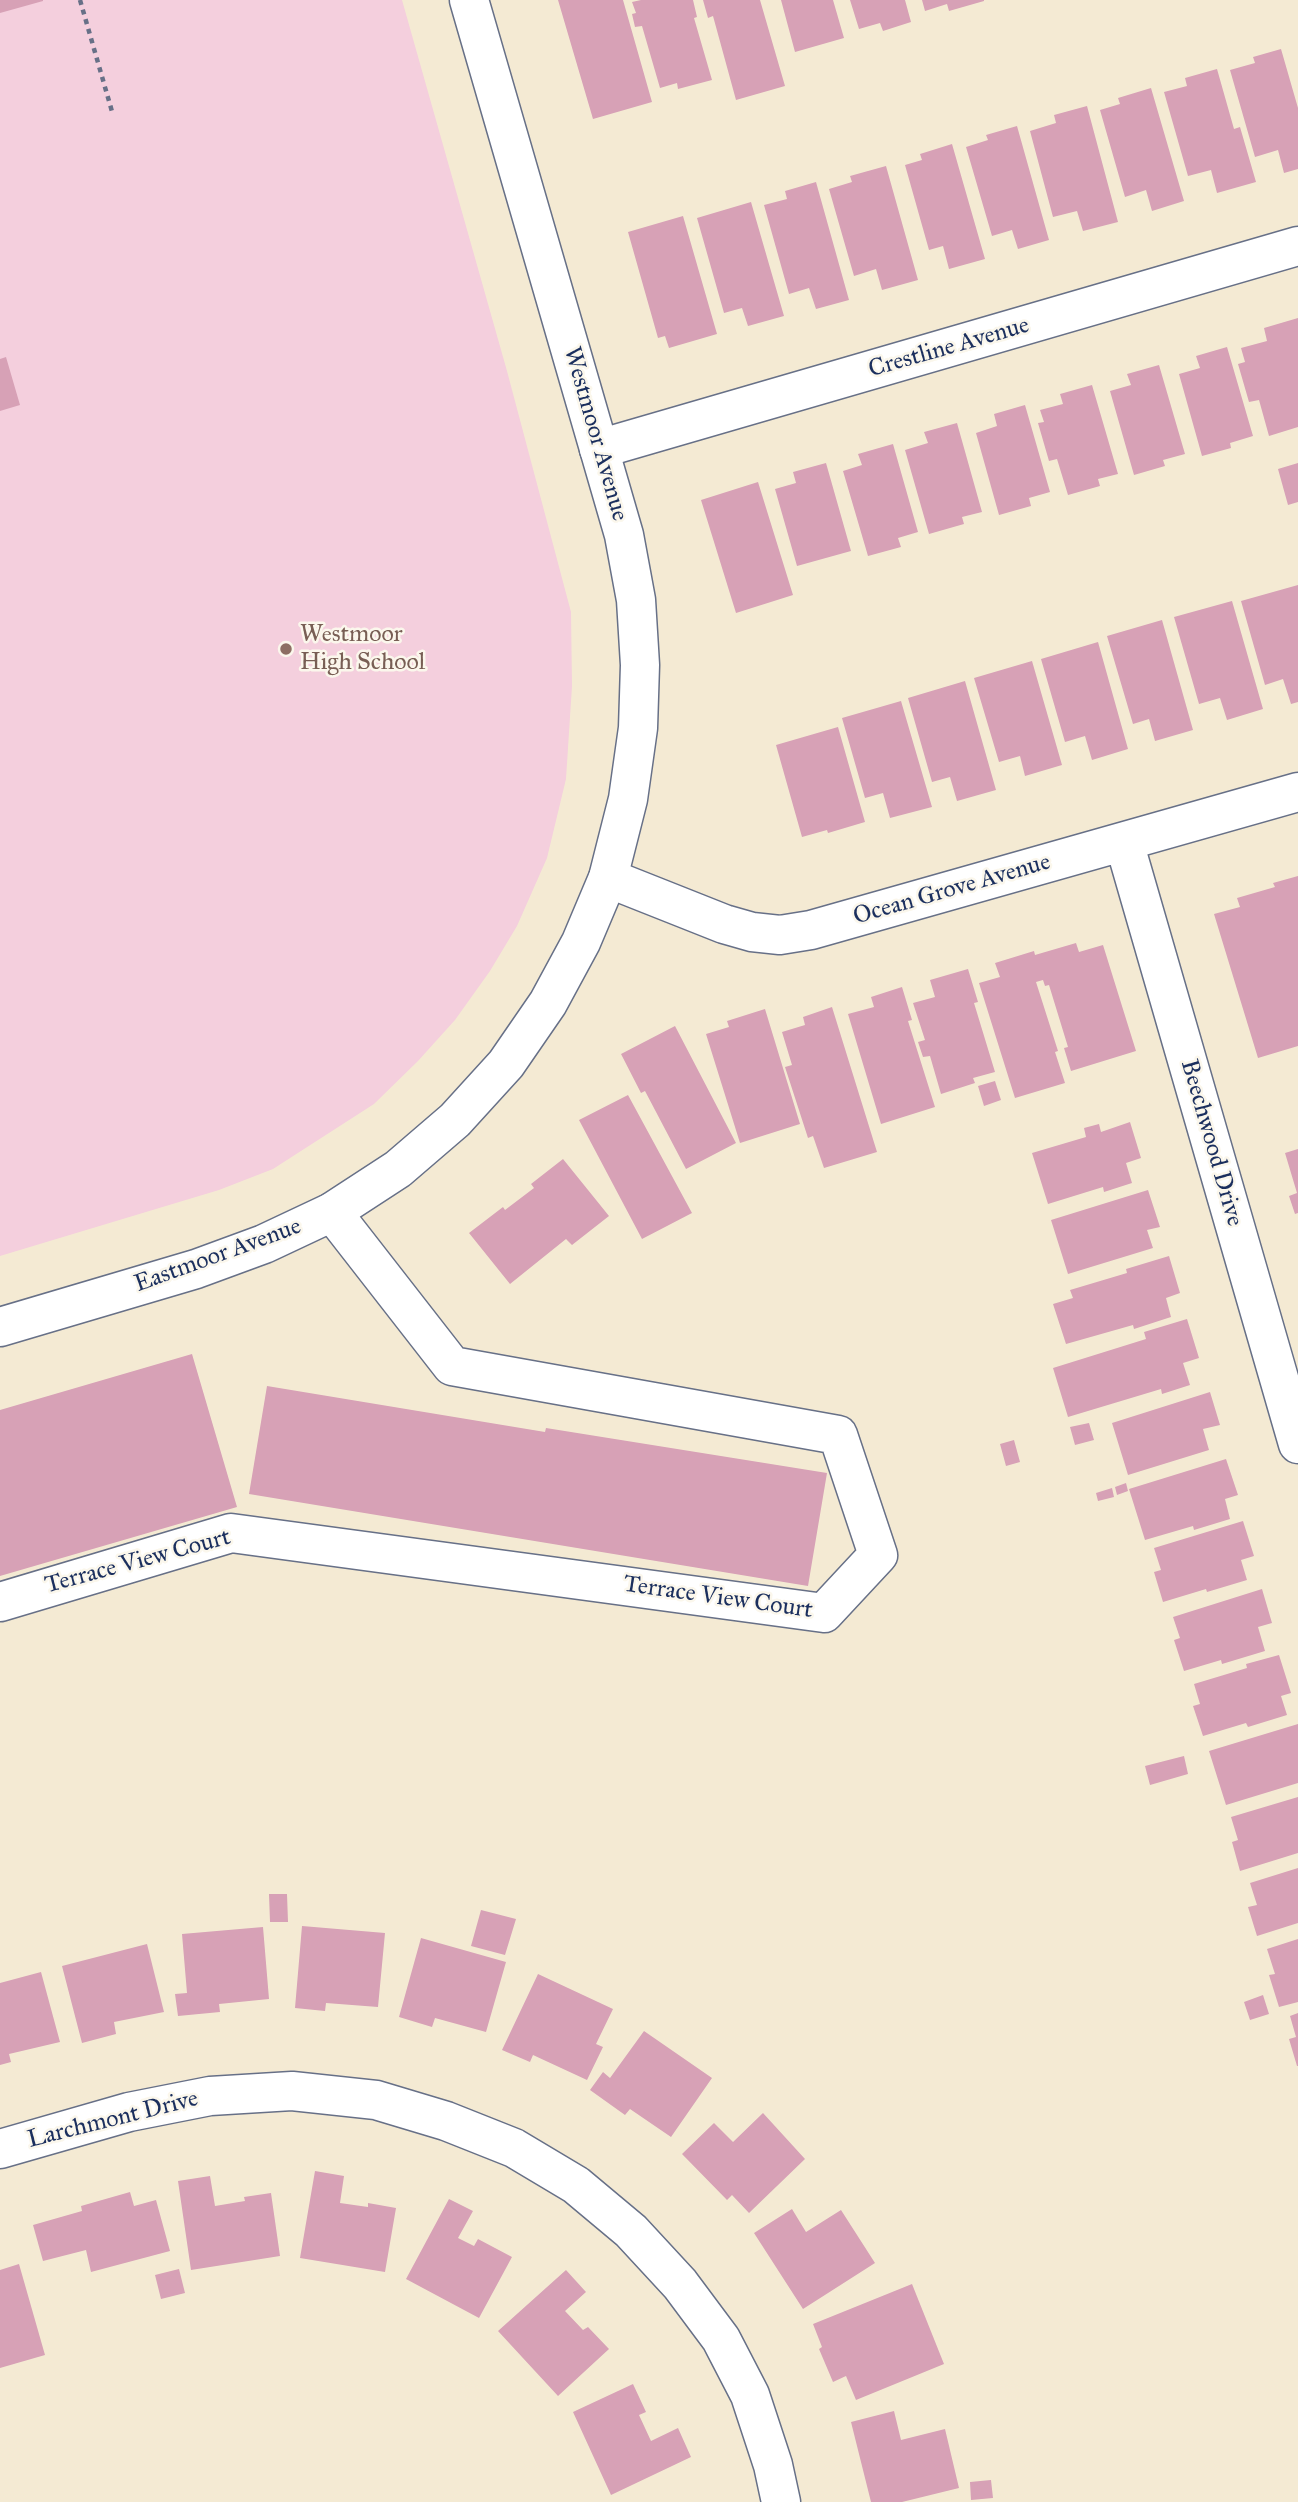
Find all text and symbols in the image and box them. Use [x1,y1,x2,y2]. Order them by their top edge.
street label: Crestline Avenue [865,311,1033,385]
street label: Westmoor Avenue [556,344,634,524]
place label: Westmoor High School [300,621,425,677]
marker: Westmoor High School [278,641,294,657]
street label: Ocean Grove Avenue [850,848,1054,932]
street label: Beechwood Drive [1173,1056,1249,1230]
street label: Eastmoor Avenue [131,1212,305,1300]
street label: Terrace View Court [42,1523,234,1601]
street label: Terrace View Court [621,1570,815,1626]
street label: Larchmont Drive [25,2085,201,2155]

